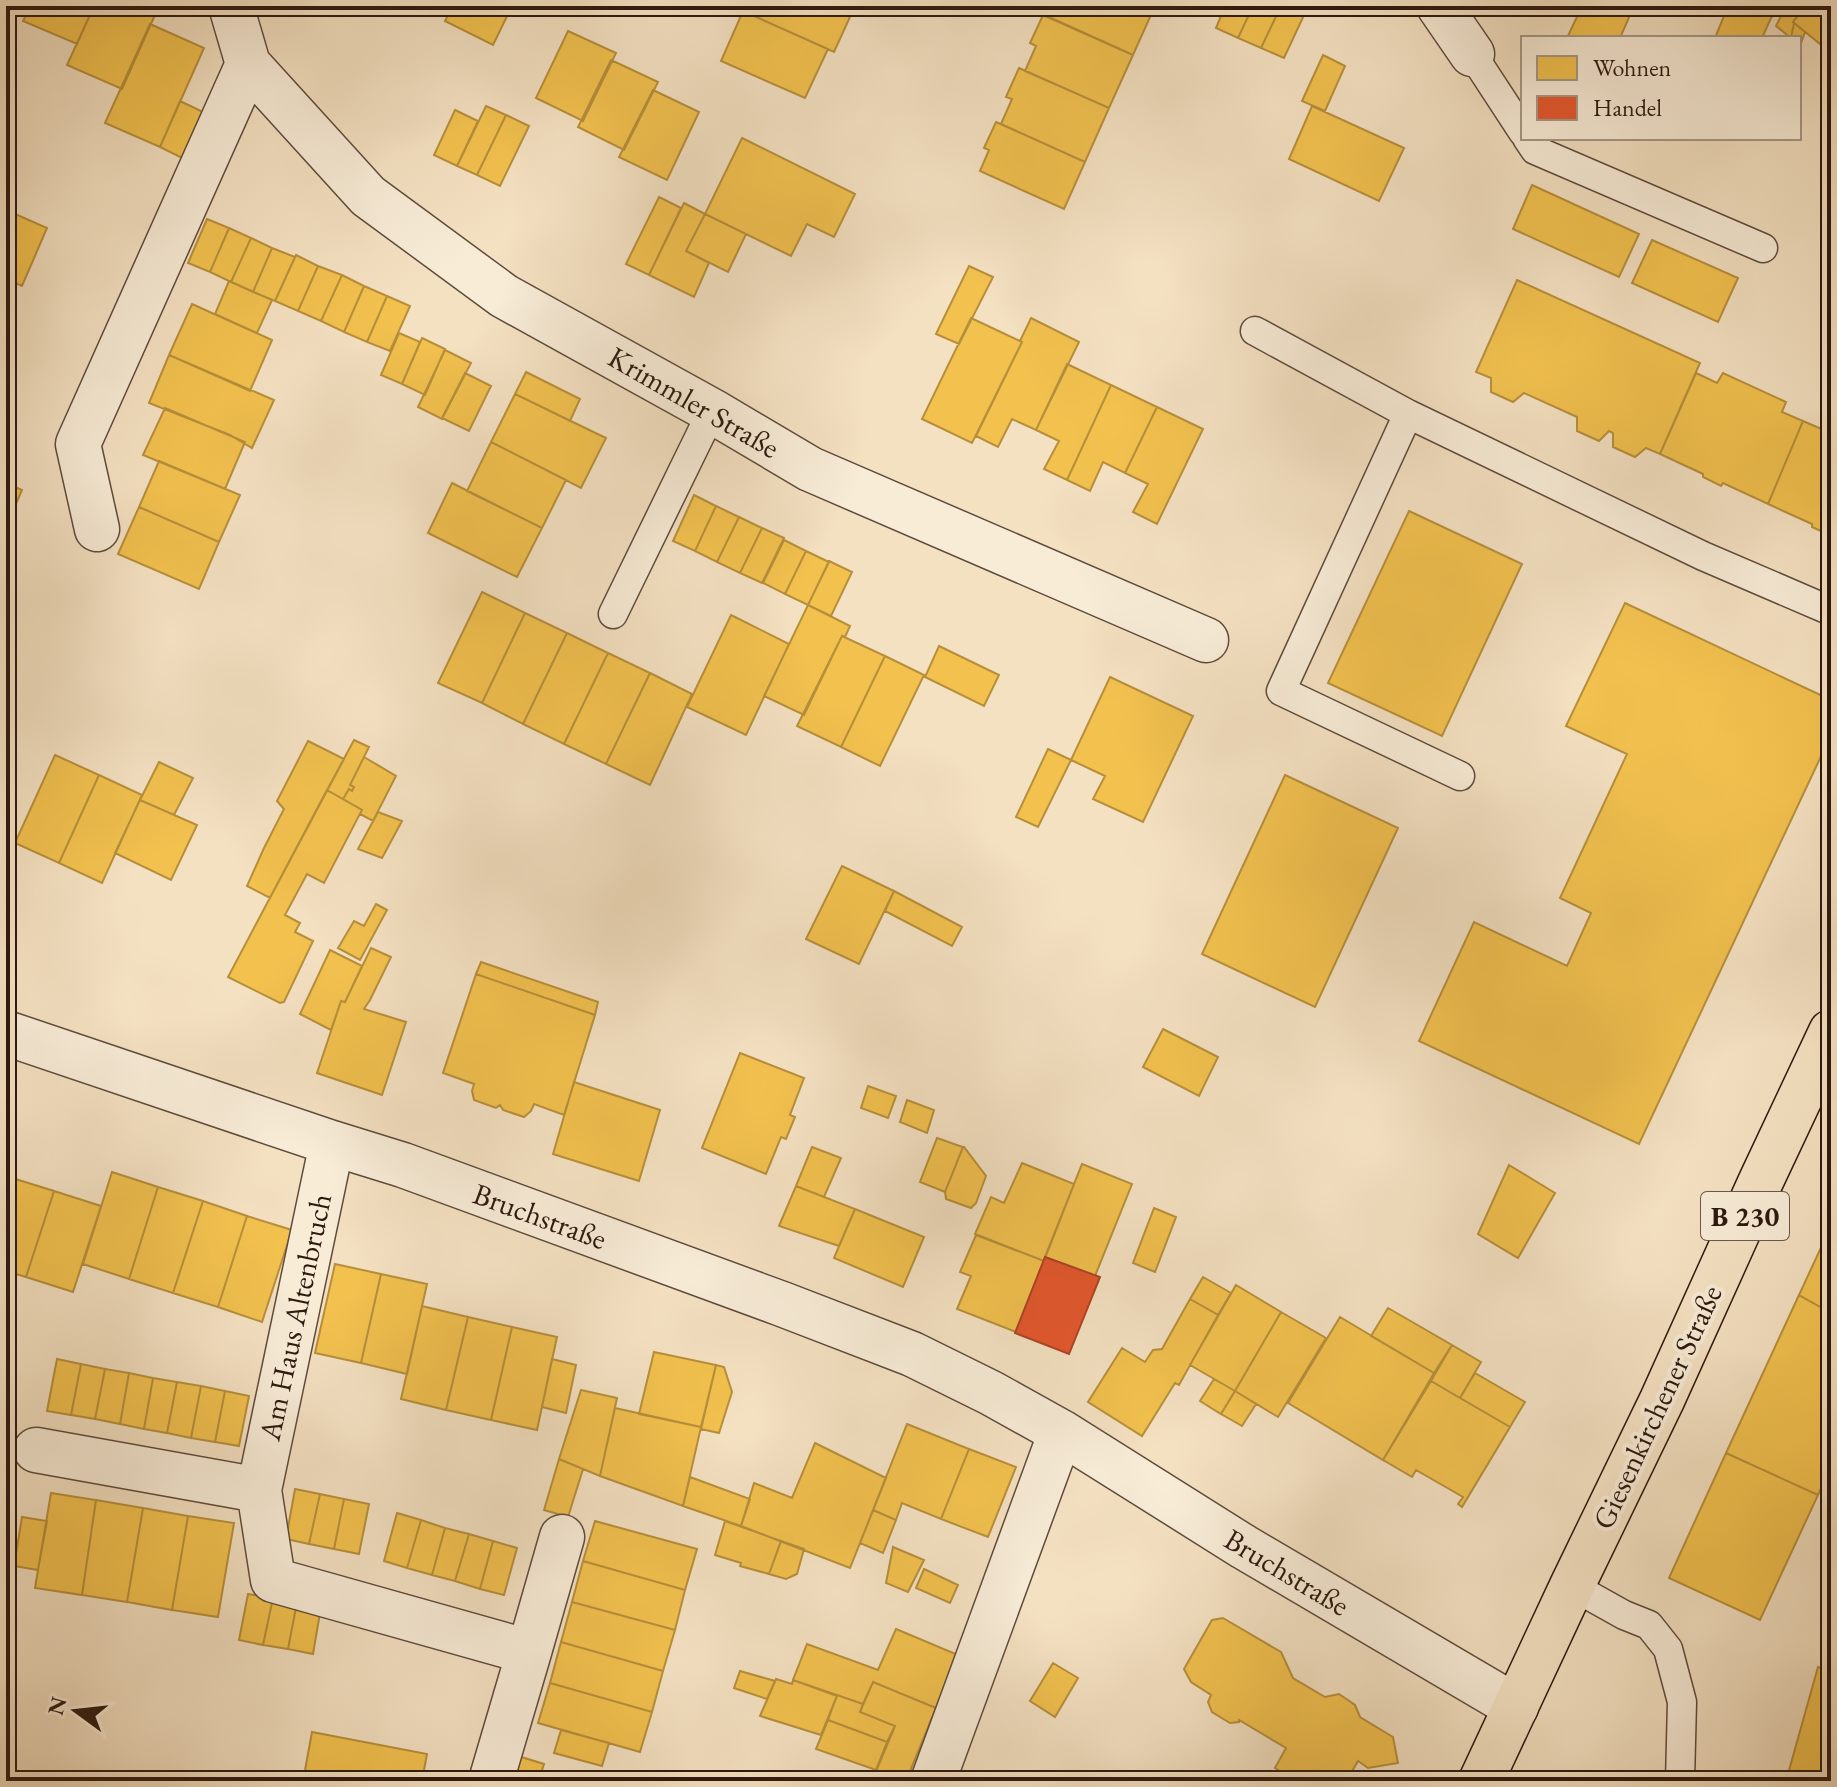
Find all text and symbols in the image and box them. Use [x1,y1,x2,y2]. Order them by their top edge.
legend [1521,36,1801,140]
text: Wohnen [1593,52,1671,83]
text: Handel [1593,92,1662,123]
street label: Krimmler Straße [601,337,787,467]
street label: Bruchstraße [468,1174,612,1258]
street label: Am Haus Altenbruch [250,1190,340,1445]
road number: B 230 [1701,1192,1789,1240]
street label: Giesenkirchener Straße [1583,1279,1731,1535]
street label: Bruchstraße [1217,1519,1357,1625]
north arrow [36,1671,116,1751]
text: N [41,1693,74,1718]

